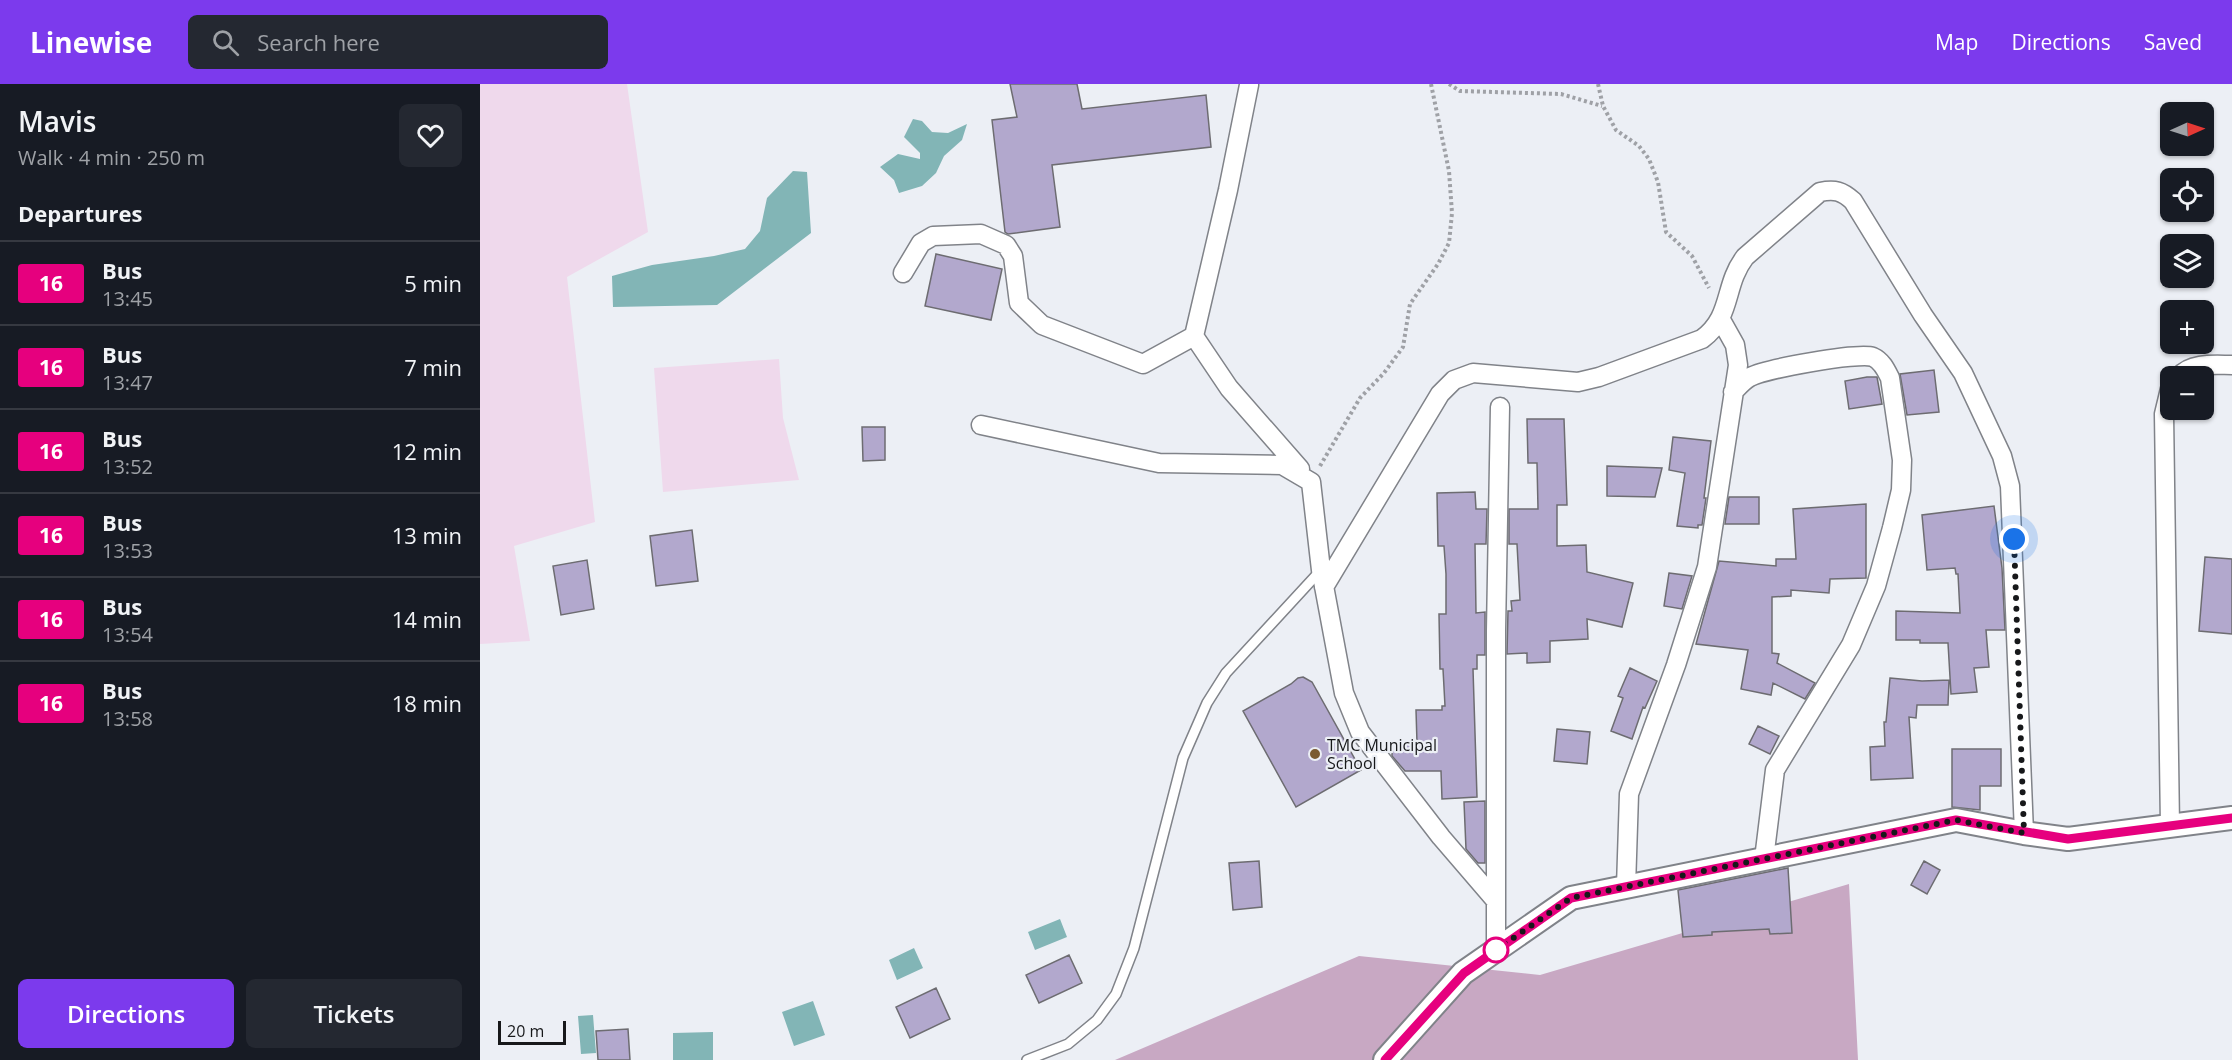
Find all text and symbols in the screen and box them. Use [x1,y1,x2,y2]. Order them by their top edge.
search box [188,15,608,69]
text: Linewise [30,23,152,61]
icon: search [209,26,242,59]
text: Search here [257,27,380,57]
text: Map [1935,28,1978,56]
text: Directions [2011,28,2111,56]
text: Saved [2144,28,2202,56]
text: Mavis [18,102,96,140]
north arrow [2160,102,2214,156]
map controls [2160,102,2214,420]
button: heart [399,104,462,167]
text: Walk · 4 min · 250 m [18,144,205,171]
button: locate [2160,168,2214,222]
text: Departures [18,198,142,228]
button: layers [2160,234,2214,288]
text: Bus [102,255,142,285]
text: 5 min [404,268,462,298]
text: 16 [39,269,63,297]
text: 13:45 [102,285,153,312]
button: + [2160,300,2214,354]
text: Bus [102,339,142,369]
text: 7 min [404,352,462,382]
text: 16 [39,353,63,381]
button: − [2160,366,2214,420]
text: 13:47 [102,369,153,396]
text: Bus [102,423,142,453]
text: 12 min [392,436,462,466]
text: 16 [39,437,63,465]
text: 13:52 [102,453,153,480]
text: Bus [102,507,142,537]
text: 13 min [392,520,462,550]
text: 16 [39,521,63,549]
your location [1999,524,2029,554]
text: 13:53 [102,537,153,564]
text: Bus [102,591,142,621]
text: 14 min [392,604,462,634]
text: 16 [39,605,63,633]
text: 13:54 [102,621,153,648]
text: Bus [102,675,142,705]
text: 18 min [392,688,462,718]
text: 16 [39,689,63,717]
text: 13:58 [102,705,153,732]
place label: TMC Municipal School [1327,734,1437,774]
marker: TMC Municipal School [1308,747,1322,761]
unlabelled marker [1483,937,1509,963]
button: Directions [18,979,234,1048]
button: Tickets [246,979,462,1048]
scale bar [498,1018,566,1046]
text: 20 m [507,1020,544,1042]

